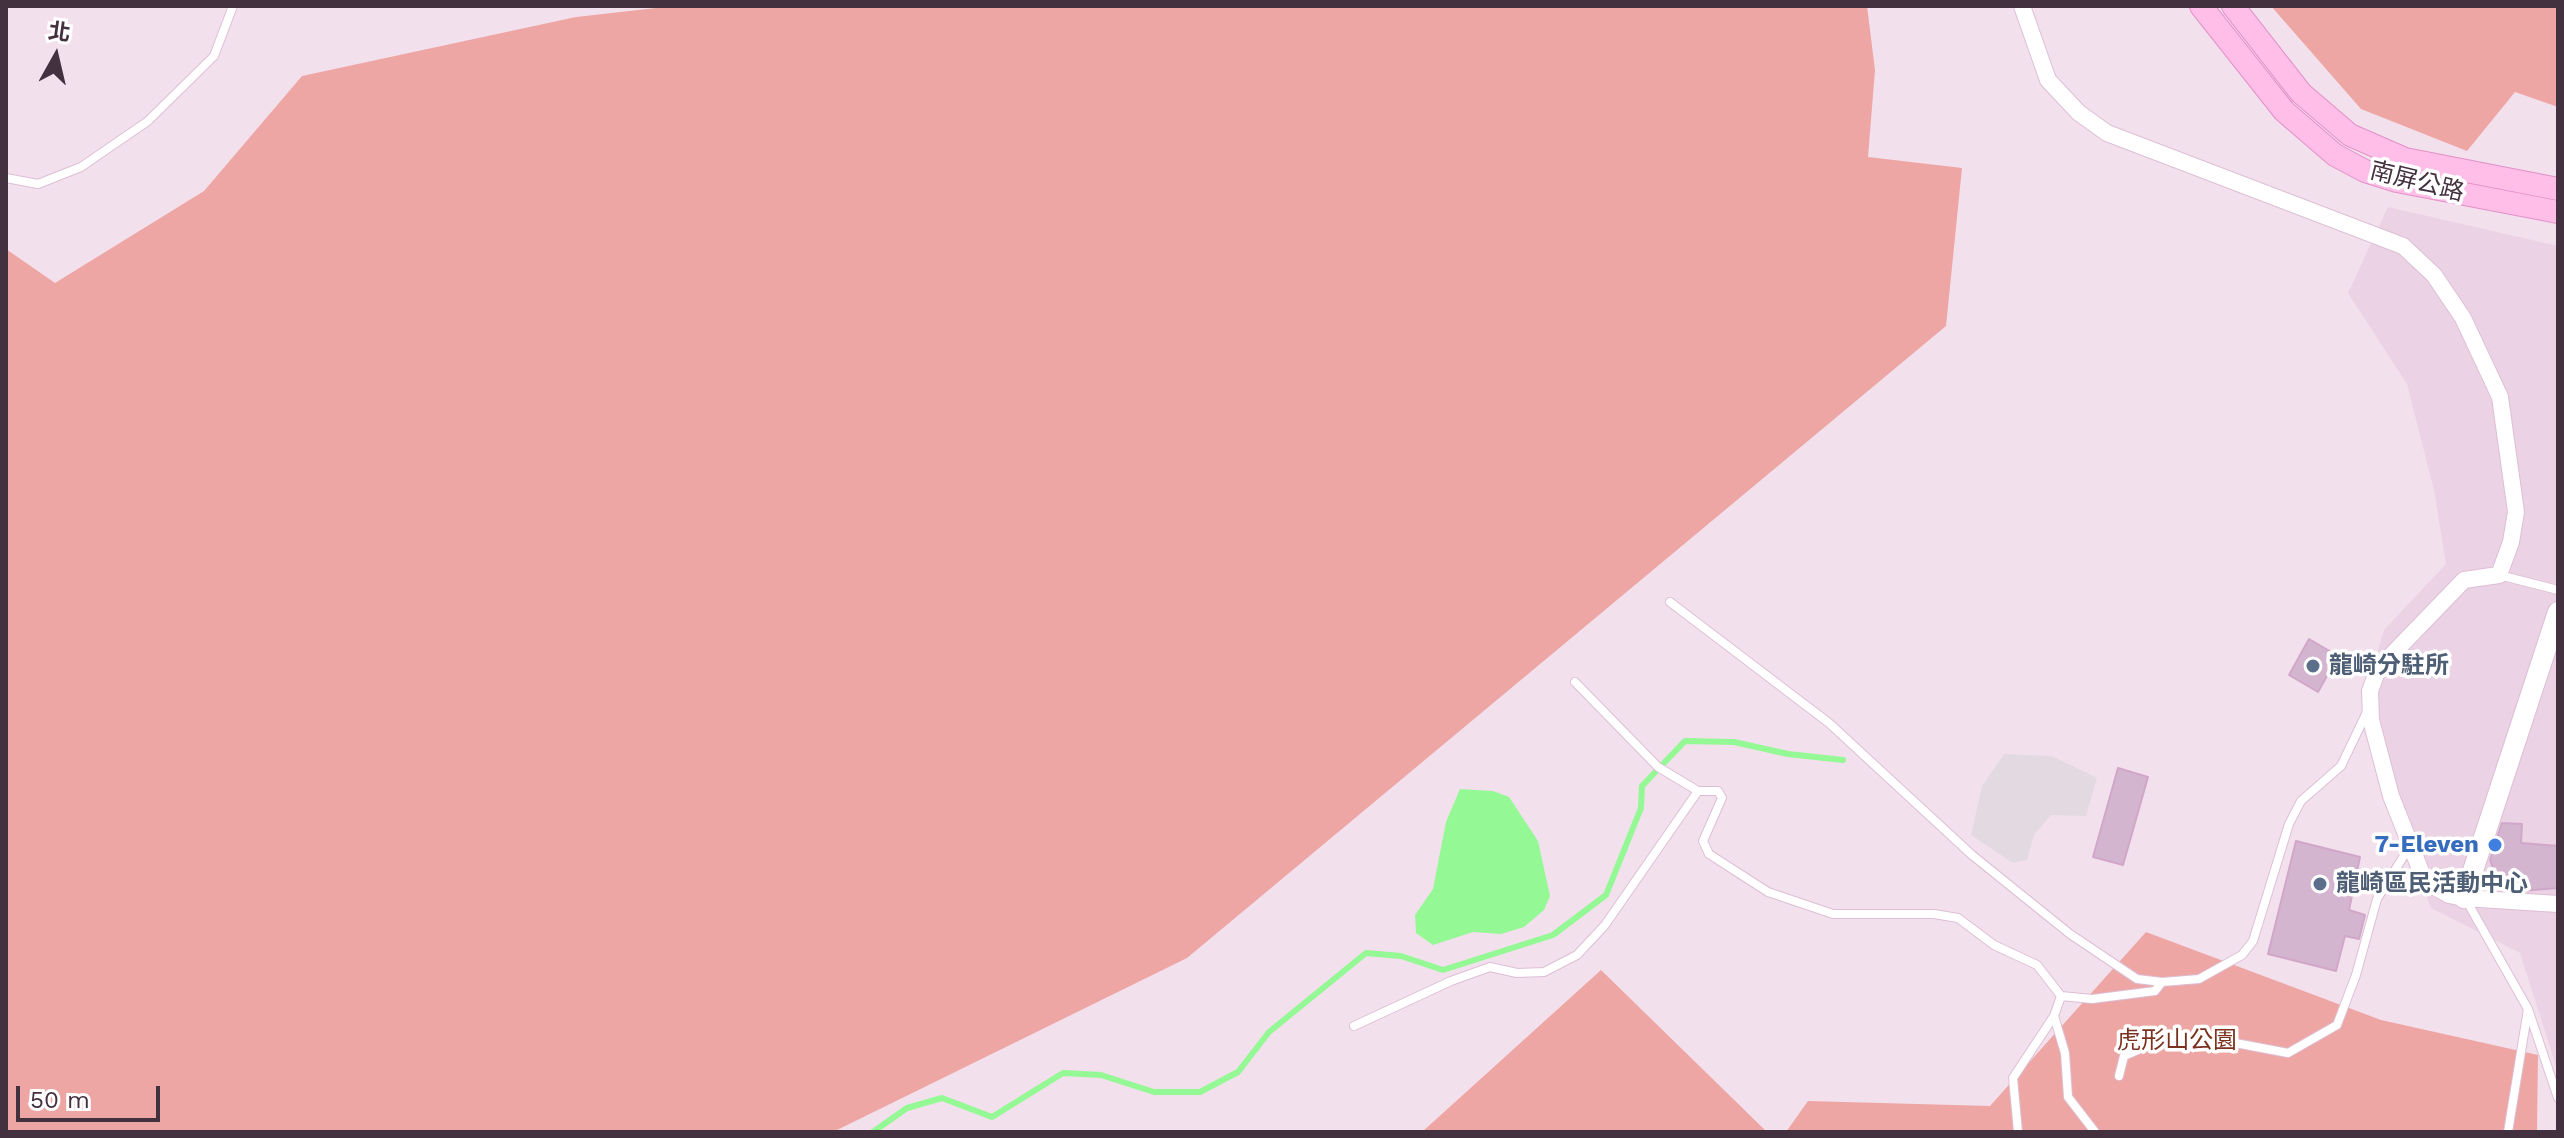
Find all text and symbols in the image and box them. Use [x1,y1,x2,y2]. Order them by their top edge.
north arrow [16,16,96,96]
text: 北 [47,18,72,46]
street label: 南屏公路 [2367,156,2467,208]
place label: 龍崎分駐所 [2329,652,2449,680]
marker: 龍崎分駐所 [2304,657,2322,675]
place label: 7-Eleven [2375,831,2479,859]
marker: 7-Eleven [2486,836,2504,854]
place label: 龍崎區民活動中心 [2336,870,2528,898]
marker: 龍崎區民活動中心 [2311,875,2329,893]
park label: 虎形山公園 [2117,1027,2237,1055]
scale bar [20,1070,164,1120]
text: 50 m [30,1086,90,1114]

